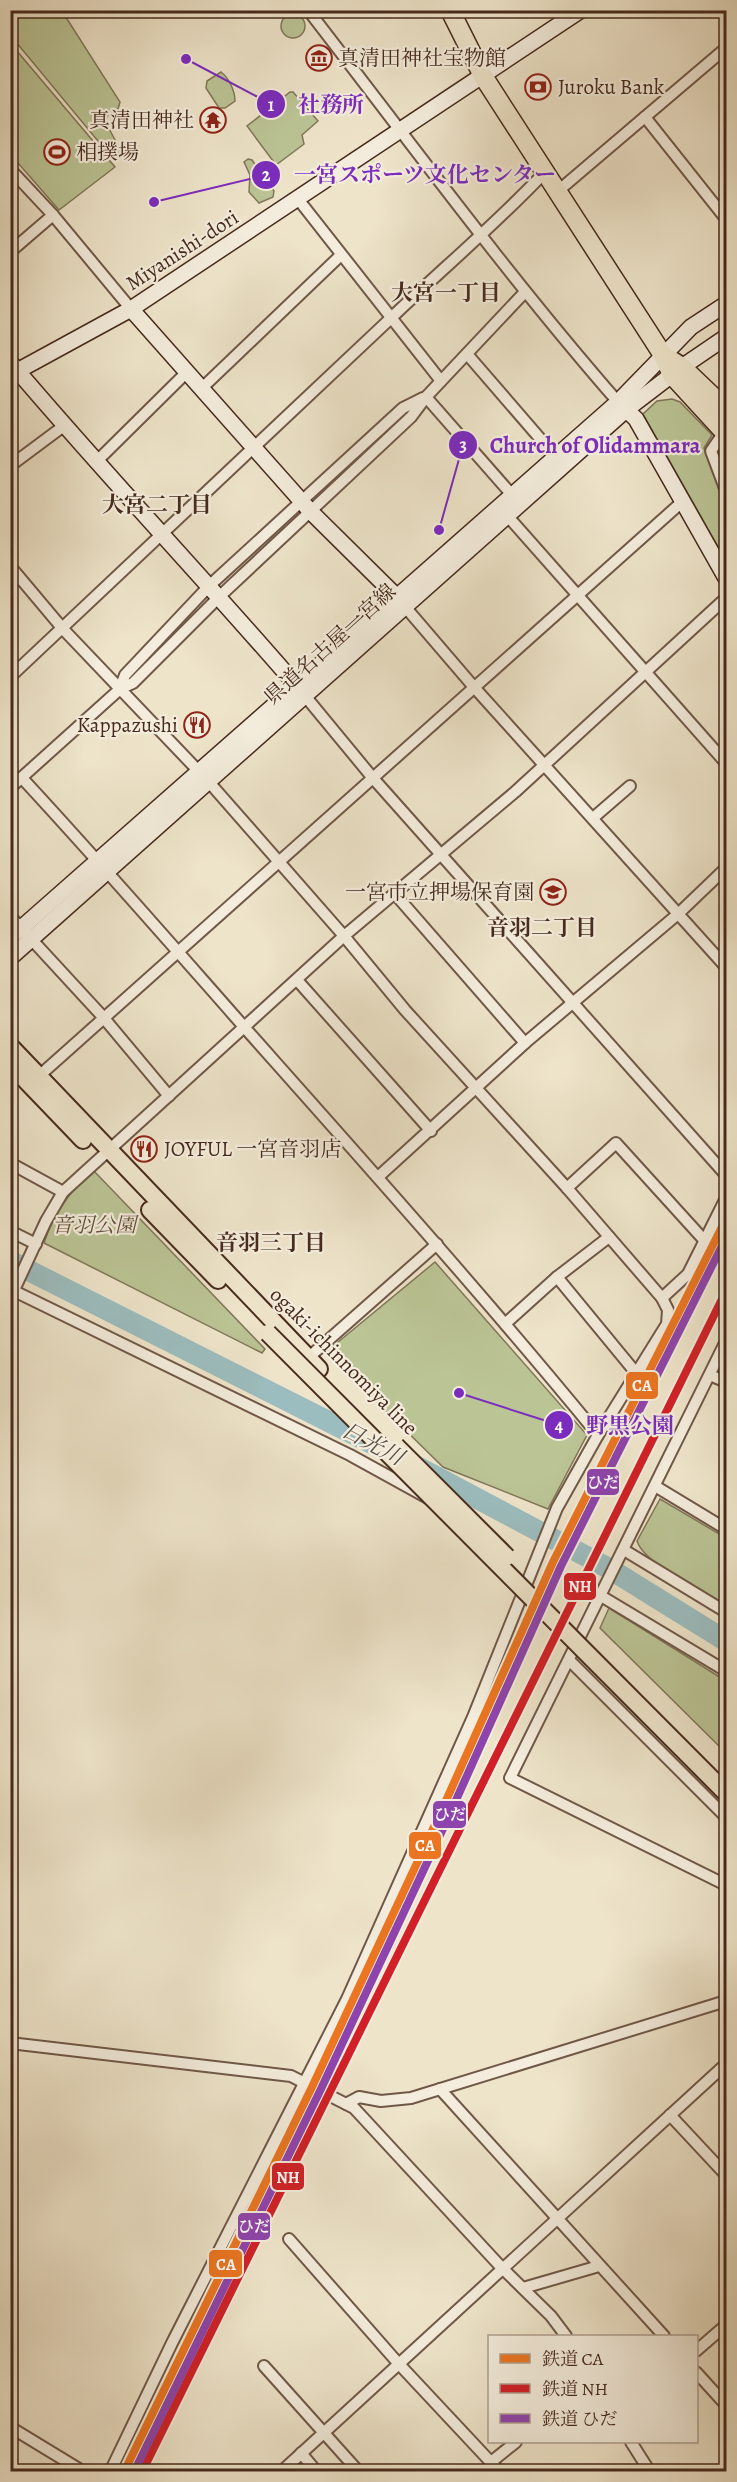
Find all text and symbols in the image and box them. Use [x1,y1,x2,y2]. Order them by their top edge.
museum icon: 真清田神社宝物館 [304,43,334,73]
place label: 真清田神社宝物館 [338,44,506,72]
bank icon: Juroku Bank [523,72,553,102]
place label: Juroku Bank [558,73,665,101]
callout: 社務所 [256,84,376,124]
text: 社務所 [298,90,364,120]
text: 1 [268,93,275,117]
temple icon: 真清田神社 [198,105,228,135]
place label: 真清田神社 [89,106,194,134]
sports icon: 相撲場 [42,137,72,167]
place label: 相撲場 [76,138,139,166]
callout: 一宮スポーツ文化センター [251,155,569,195]
text: 一宮スポーツ文化センター [294,160,556,190]
text: 2 [262,163,271,187]
street label: Miyanishi-dori [120,203,244,297]
district label: 大宮一丁目 [391,278,501,308]
callout: Church of Olidammara [448,425,713,465]
text: Church of Olidammara [490,431,701,461]
text: 3 [459,433,467,457]
district label: 大宮二丁目 [102,490,212,520]
street label: 県道名古屋一宮線 [258,577,402,711]
restaurant icon: Kappazushi [182,710,212,740]
place label: Kappazushi [77,711,178,739]
school or university icon: 一宮市立押場保育園 [538,877,568,907]
place label: 一宮市立押場保育園 [345,878,534,906]
district label: 音羽二丁目 [487,913,597,943]
restaurant icon: JOYFUL 一宮音羽店 [129,1134,159,1164]
place label: JOYFUL 一宮音羽店 [164,1135,341,1163]
park label: 音羽公園 [52,1211,139,1239]
district label: 音羽三丁目 [216,1228,326,1258]
street label: ogaki-ichinnomiya line [264,1281,424,1441]
line badge: CA [625,1371,659,1400]
text: CA [632,1375,653,1397]
callout: 野黒公園 [544,1405,686,1445]
text: 野黒公園 [586,1411,674,1441]
text: 4 [555,1413,564,1437]
water label: 日光川 [336,1415,410,1474]
line badge: ひだ [586,1468,620,1496]
text: ひだ [587,1472,619,1494]
line badge: NH [563,1572,597,1601]
text: NH [568,1576,592,1598]
line badge: ひだ [432,1800,467,1829]
text: ひだ [434,1804,466,1826]
line badge: CA [408,1831,442,1860]
text: CA [415,1835,436,1857]
line badge: NH [271,2162,305,2191]
text: NH [276,2167,300,2189]
line badge: ひだ [237,2212,271,2241]
text: ひだ [238,2216,270,2238]
line badge: CA [208,2249,243,2278]
text: CA [216,2254,237,2276]
legend [488,2335,698,2443]
text: 鉄道 CA [542,2347,604,2371]
text: 鉄道 NH [542,2377,608,2401]
text: 鉄道 ひだ [542,2407,618,2431]

